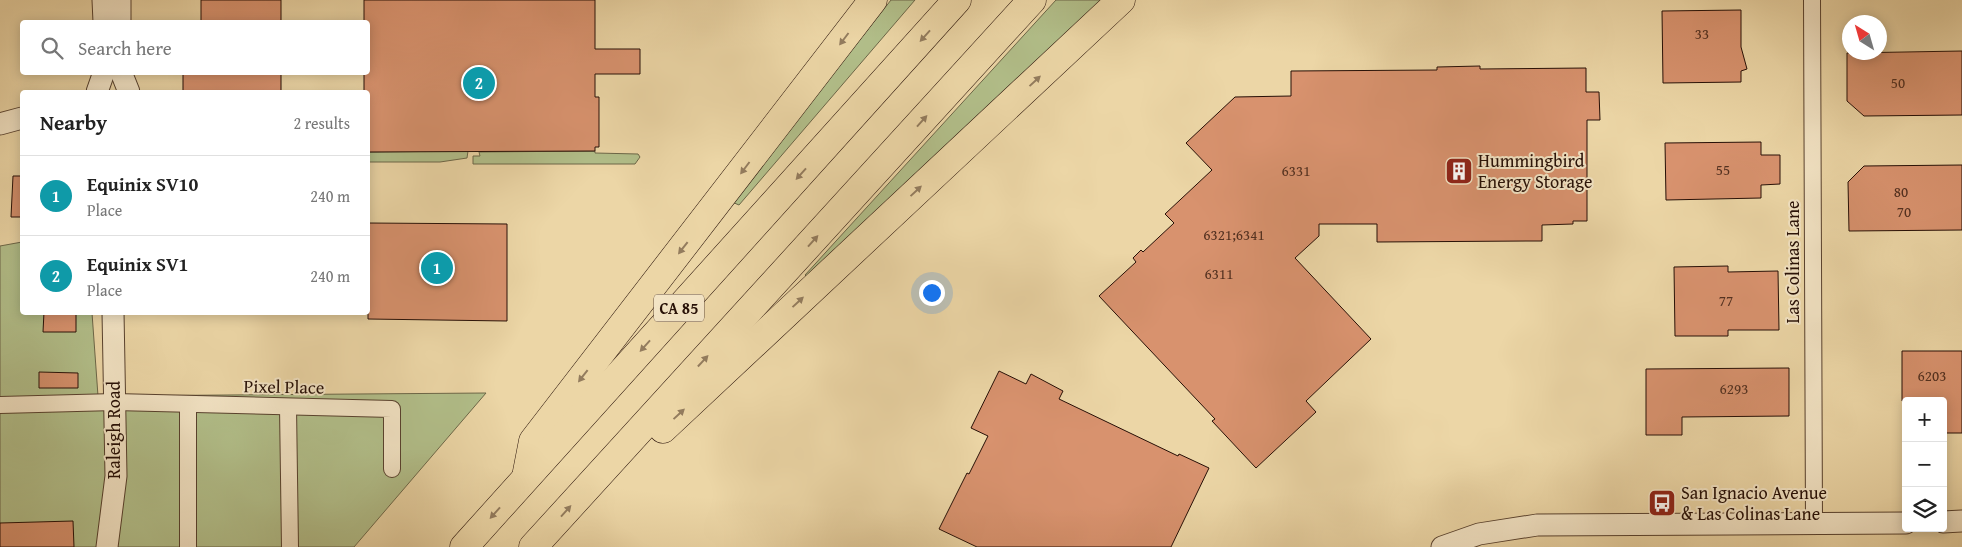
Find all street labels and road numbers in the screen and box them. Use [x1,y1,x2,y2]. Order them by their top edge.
street label: Las Colinas Lane [1779,200,1806,324]
road number: CA 85 [654,294,704,322]
street label: Pixel Place [243,372,325,401]
street label: Raleigh Road [100,381,127,479]

